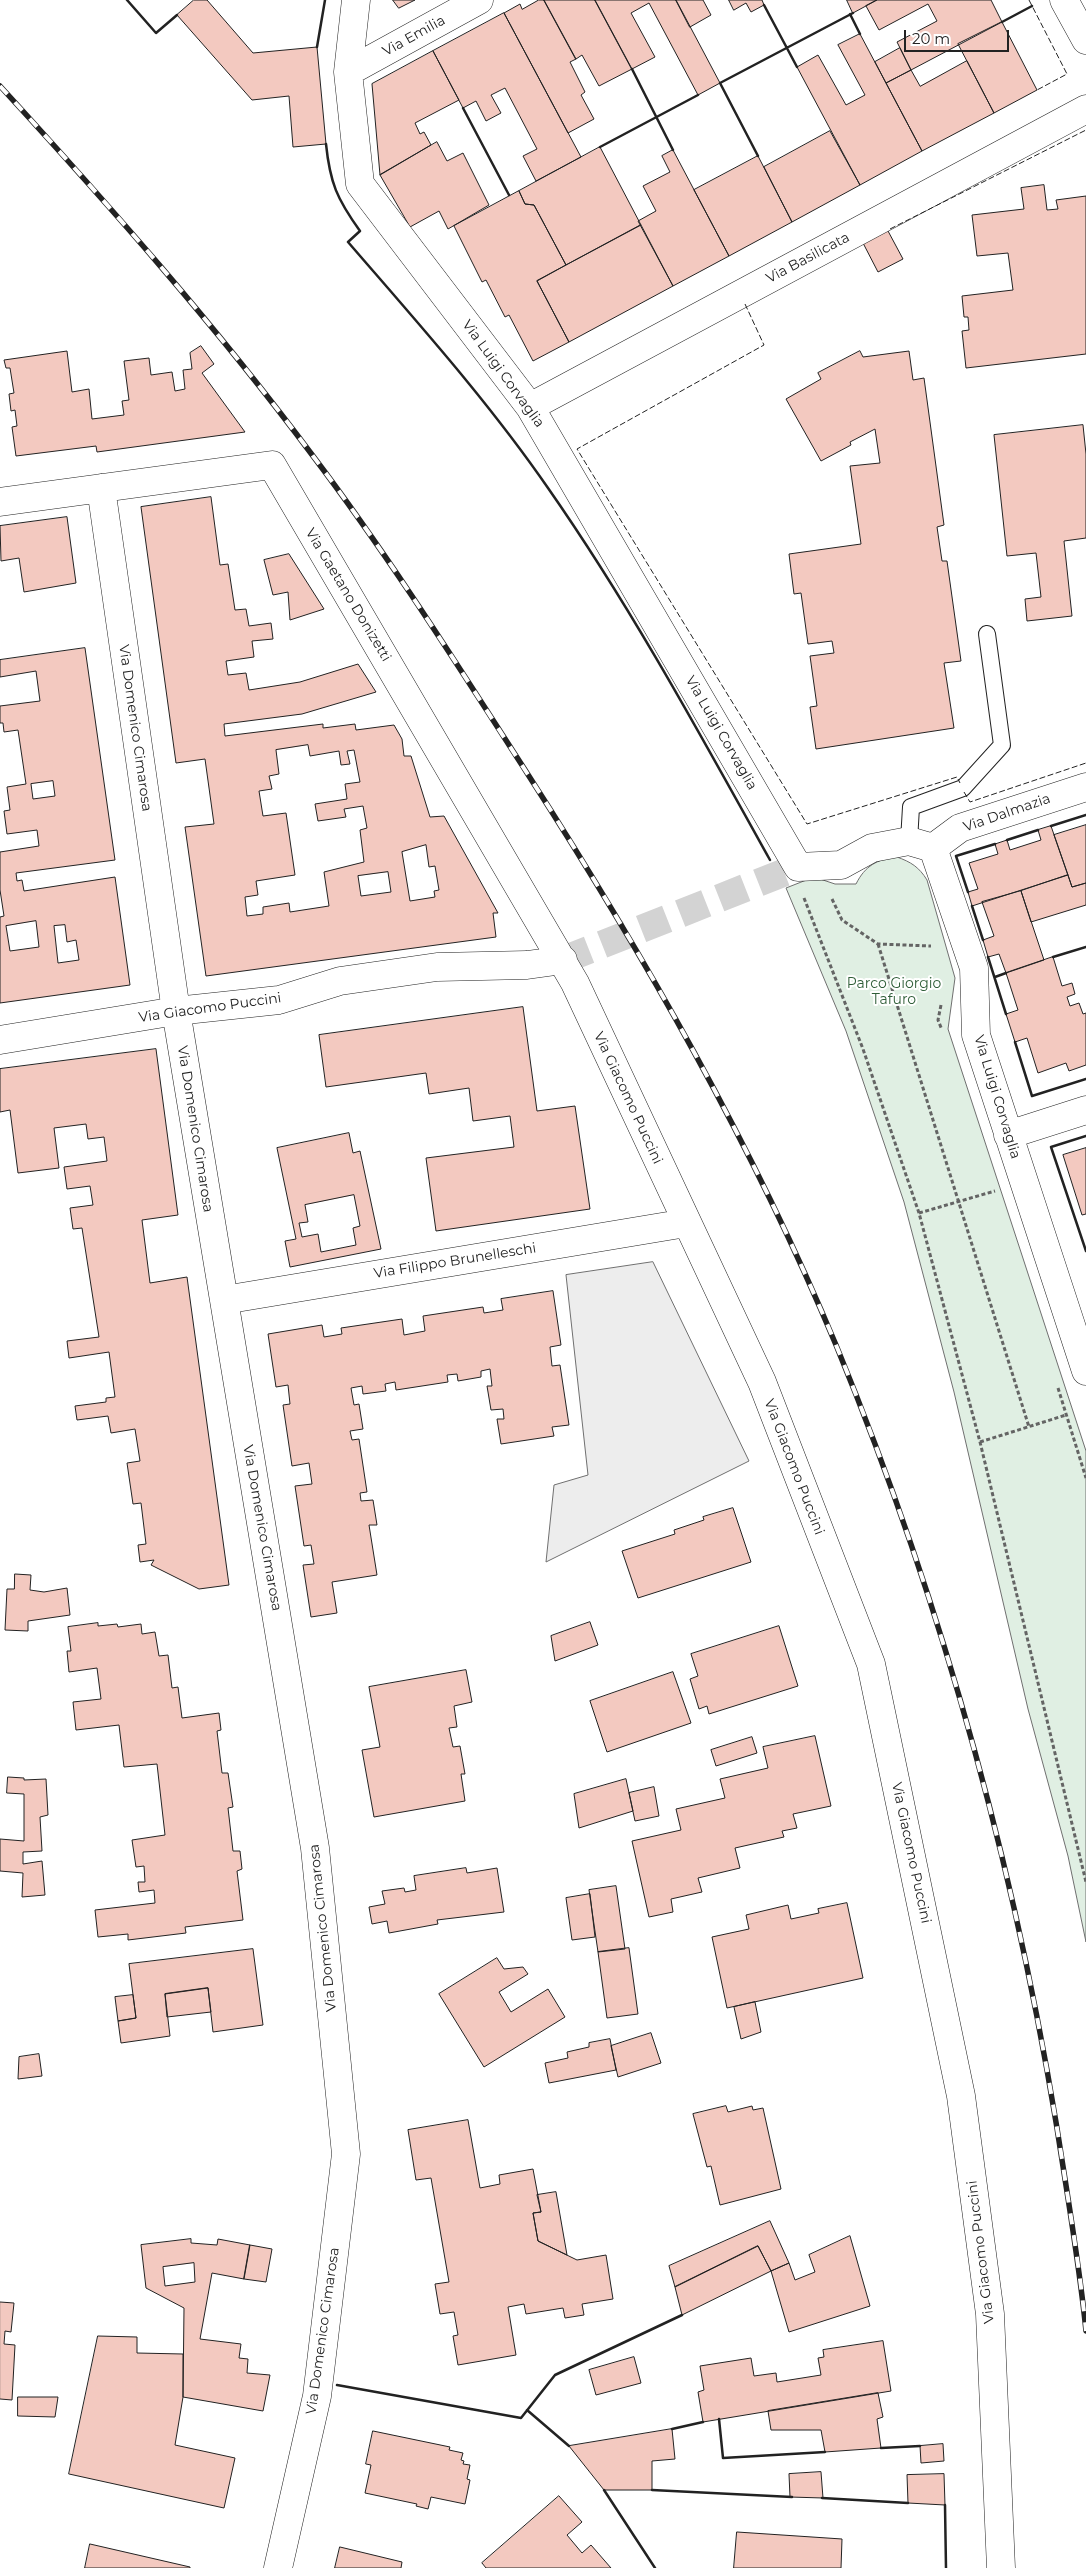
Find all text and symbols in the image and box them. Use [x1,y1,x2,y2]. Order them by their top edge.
street label: Via Emilia [380,12,448,60]
scale bar [906,20,1011,52]
text: 20 m [912,29,950,48]
street label: Via Basilicata [763,229,853,287]
street label: Via Luigi Corvaglia [458,317,548,431]
street label: Via Gaetano Donizetti [302,525,394,665]
street label: Via Domenico Cimarosa [115,643,155,813]
street label: Via Luigi Corvaglia [682,673,760,793]
street label: Via Dalmazia [961,790,1053,836]
park label: Parco Giorgio Tafuro [847,976,941,1009]
street label: Via Giacomo Puccini [138,990,282,1026]
street label: Via Giacomo Puccini [590,1029,666,1167]
street label: Via Luigi Corvaglia [970,1033,1024,1161]
street label: Via Domenico Cimarosa [174,1045,216,1213]
street label: Via Filippo Brunelleschi [373,1240,537,1282]
street label: Via Giacomo Puccini [760,1397,828,1537]
street label: Via Domenico Cimarosa [239,1444,285,1612]
street label: Via Giacomo Puccini [888,1781,934,1925]
street label: Via Domenico Cimarosa [306,1843,340,2013]
street label: Via Giacomo Puccini [964,2180,998,2324]
street label: Via Domenico Cimarosa [303,2246,343,2416]

